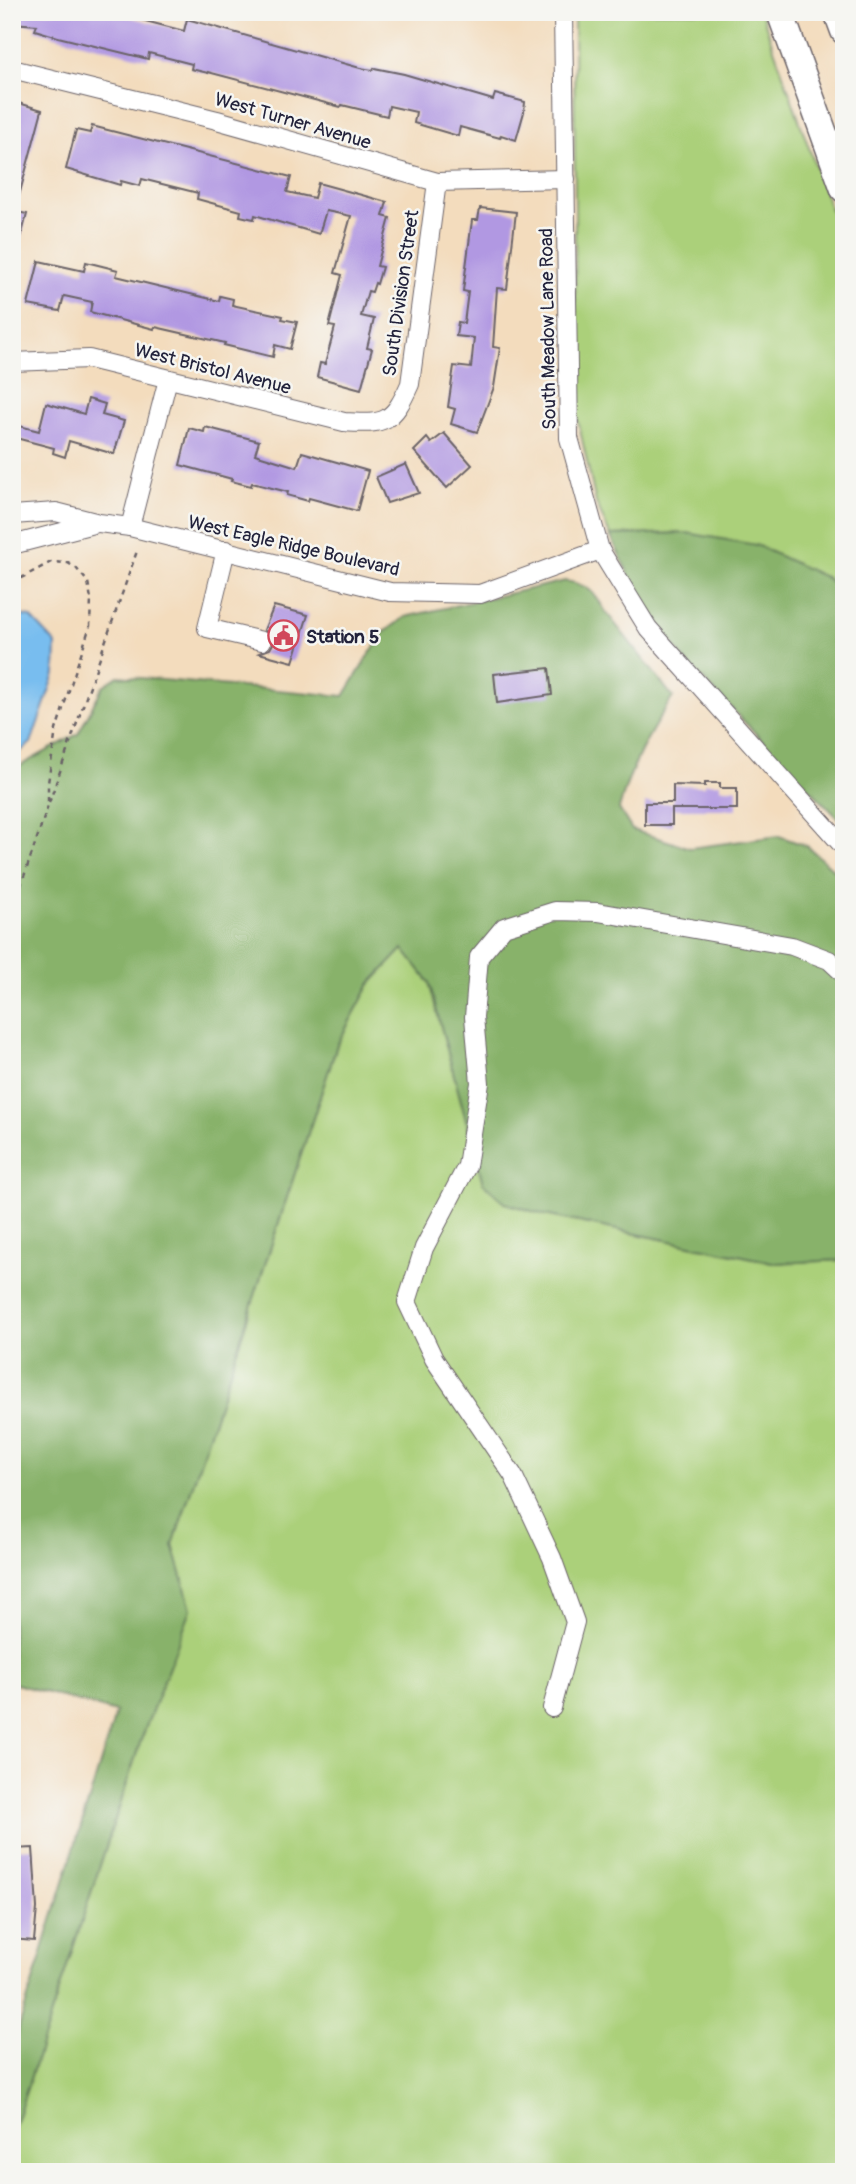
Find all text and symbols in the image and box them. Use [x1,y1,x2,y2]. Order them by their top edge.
street label: West Turner Avenue [212,87,374,155]
street label: South Division Street [377,208,425,378]
street label: South Meadow Lane Road [534,228,562,430]
street label: West Bristol Avenue [132,338,294,400]
street label: West Eagle Ridge Boulevard [186,510,402,582]
public building icon: Station 5 [266,619,300,653]
place label: Station 5 [306,625,379,649]

